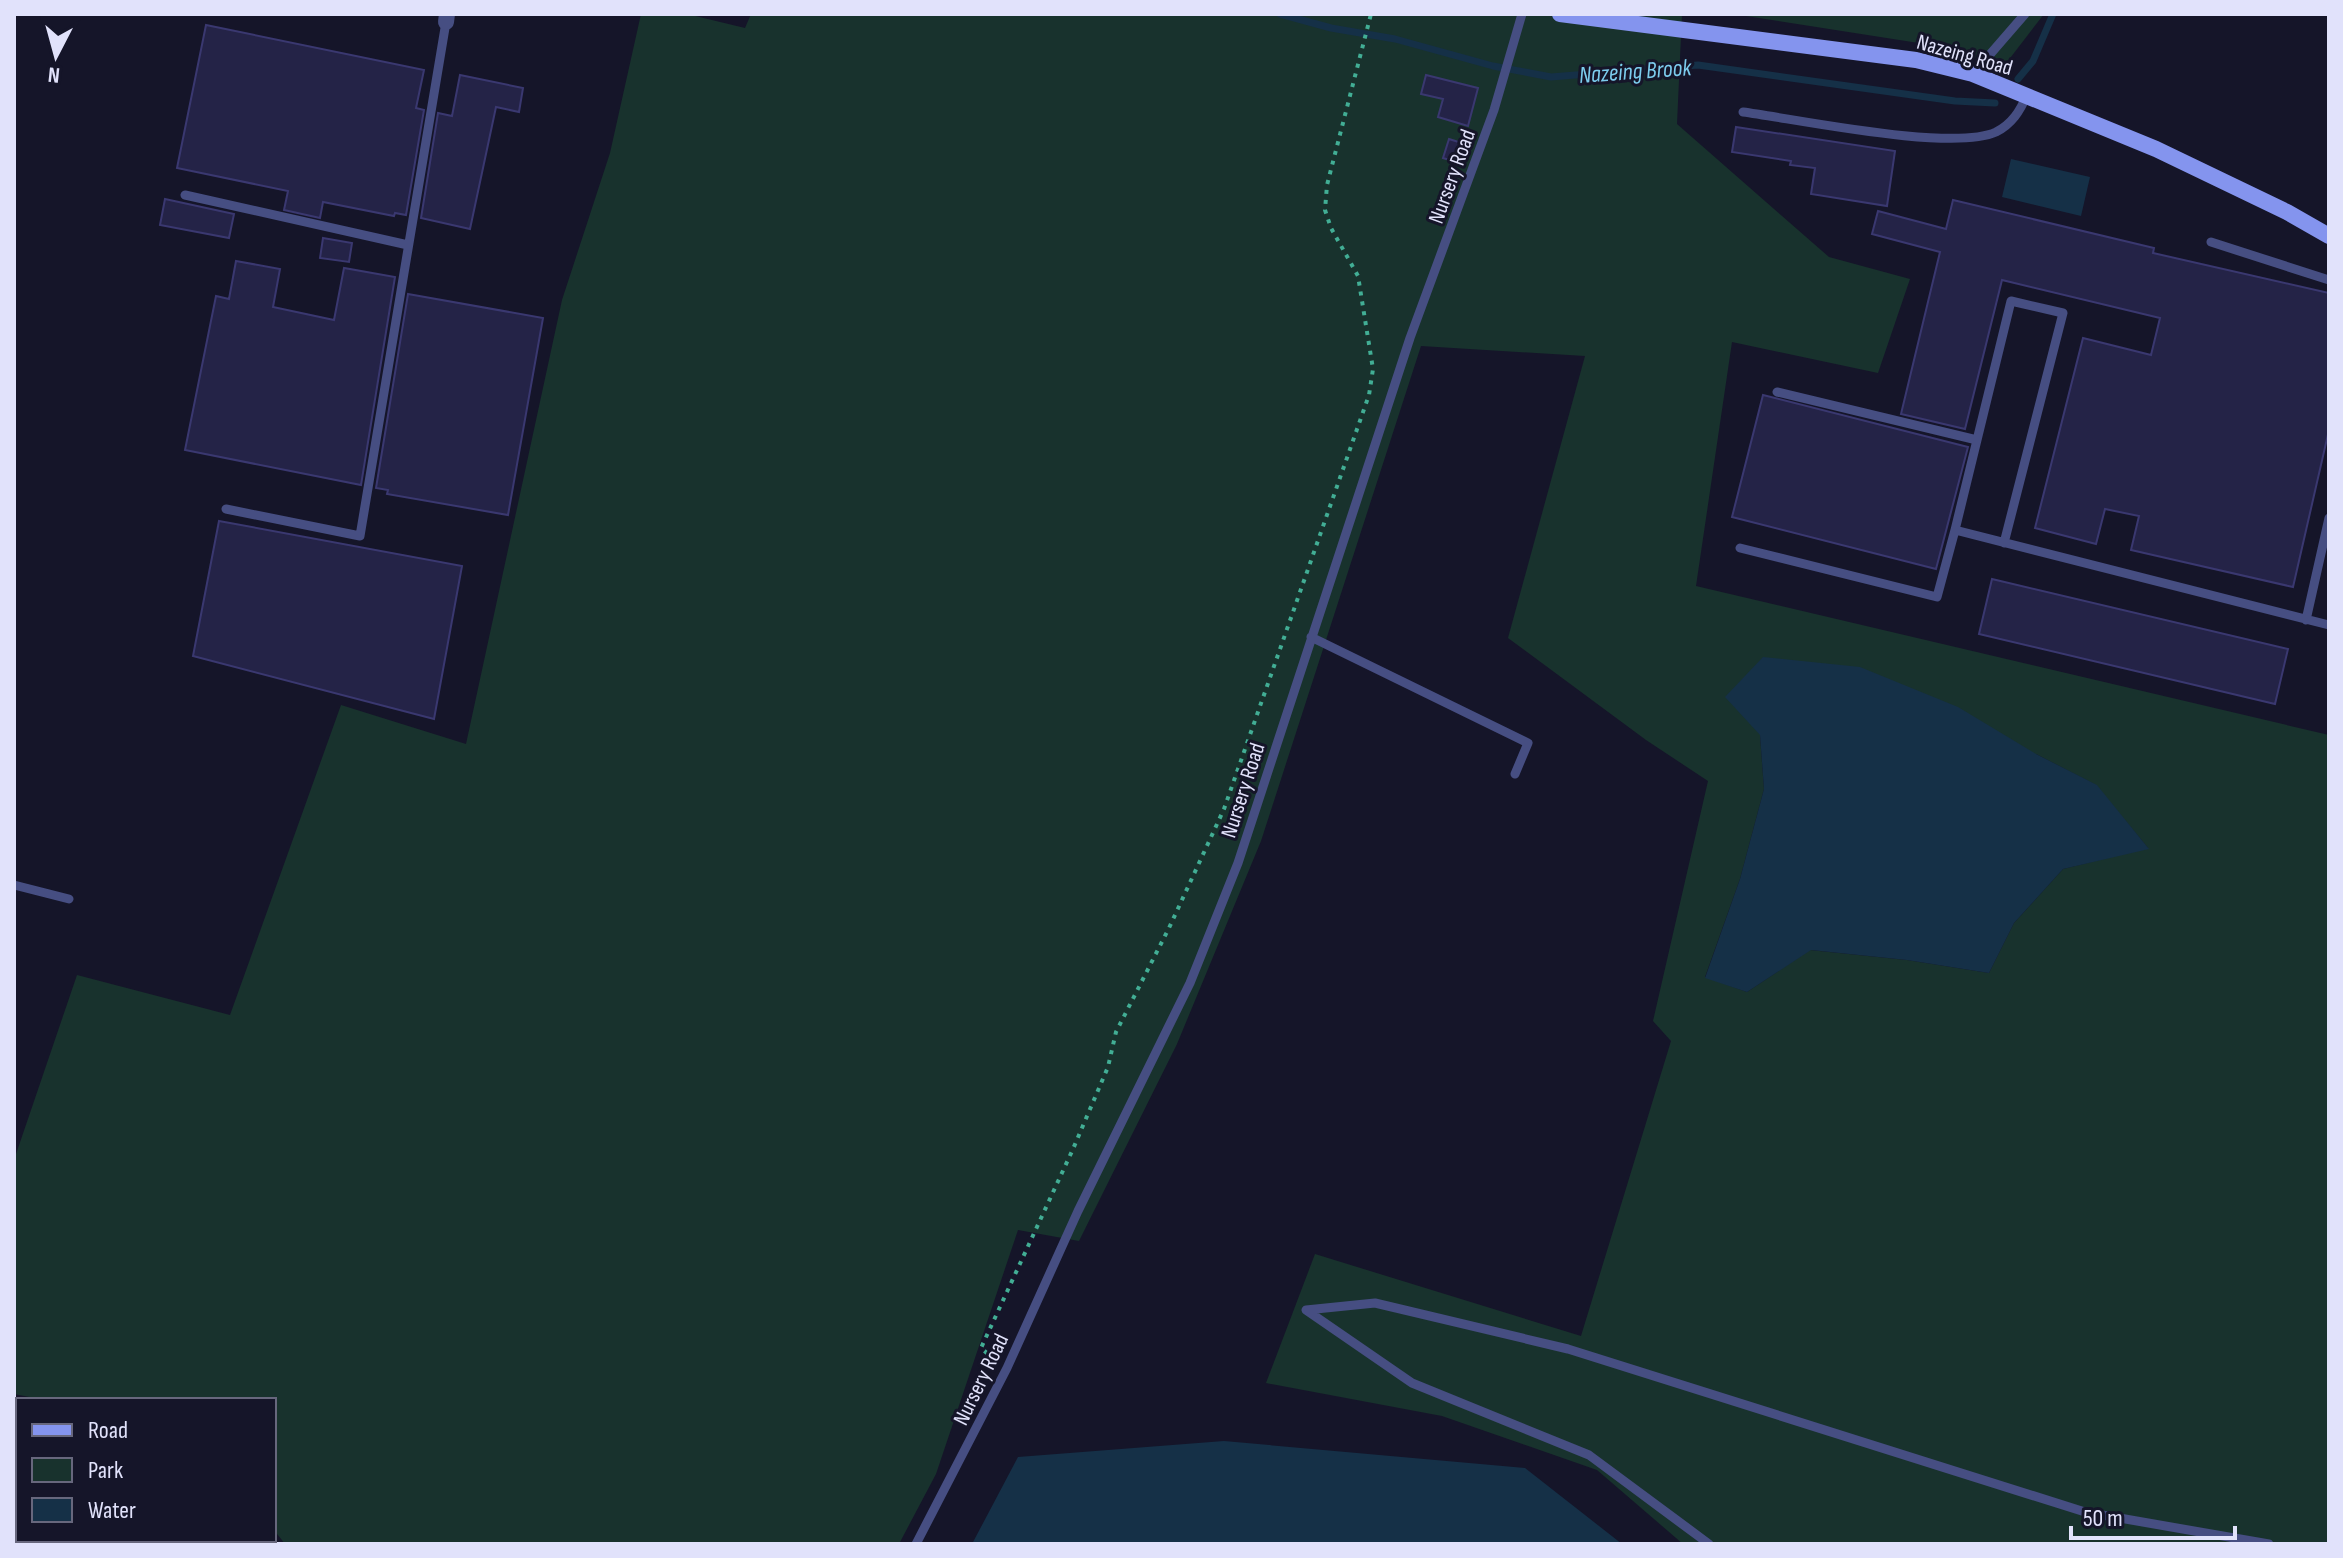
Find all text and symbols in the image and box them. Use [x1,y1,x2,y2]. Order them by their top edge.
north arrow [16,16,96,96]
street label: Nazeing Road [1913,29,2016,82]
water label: Nazeing Brook [1578,53,1693,90]
text: N [47,60,61,88]
street label: Nursery Road [1423,126,1482,227]
street label: Nursery Road [1215,740,1271,841]
street label: Nursery Road [948,1330,1015,1430]
legend [16,1398,276,1542]
text: Road [88,1416,128,1445]
text: Park [88,1456,123,1485]
scale bar [2071,1490,2235,1540]
text: Water [88,1496,136,1525]
text: 50 m [2083,1504,2123,1533]

